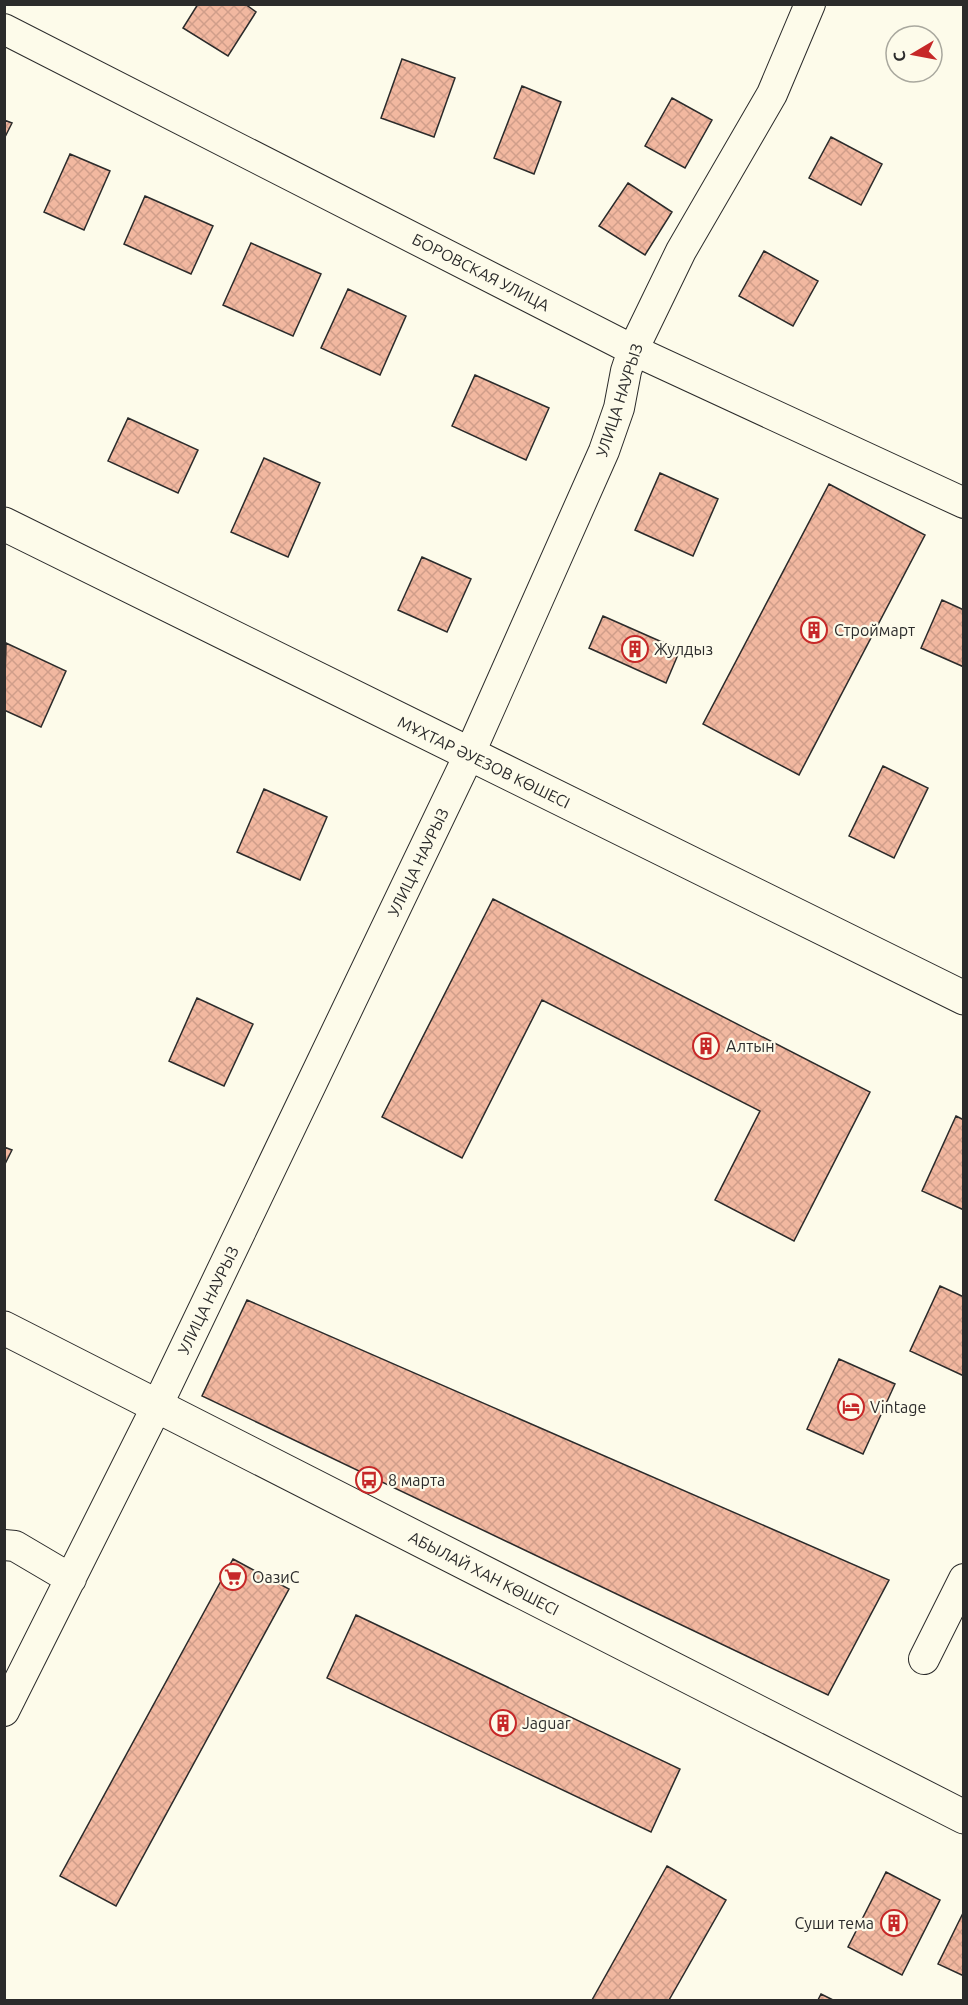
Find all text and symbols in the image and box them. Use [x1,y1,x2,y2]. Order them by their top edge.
north arrow [884,24,944,84]
text: С [889,50,909,63]
street label: БОРОВСКАЯ УЛИЦА [409,230,553,315]
street label: УЛИЦА НАУРЫЗ [592,341,646,459]
building icon: Строймарт [799,615,829,645]
place label: Строймарт [834,621,915,639]
building icon: Жулдыз [620,634,650,664]
place label: Жулдыз [654,640,713,658]
street label: МҰХТАР ӘУЕЗОВ КӨШЕСІ [395,712,573,812]
street label: УЛИЦА НАУРЫЗ [384,805,452,919]
building icon: Алтын [691,1031,721,1061]
place label: Алтын [726,1037,774,1055]
street label: УЛИЦА НАУРЫЗ [174,1243,242,1357]
hotel icon: Vintage [836,1392,866,1422]
place label: Vintage [870,1398,926,1416]
bus stop icon: 8 марта [354,1465,384,1495]
place label: 8 марта [388,1471,445,1489]
street label: АБЫЛАЙ ХАН КӨШЕСІ [406,1526,562,1619]
supermarket icon: ОазиС [218,1562,248,1592]
place label: ОазиС [252,1568,300,1586]
building icon: Jaguar [488,1708,518,1738]
place label: Jaguar [522,1714,571,1732]
building icon: Суши тема [879,1908,909,1938]
place label: Суши тема [795,1914,874,1932]

